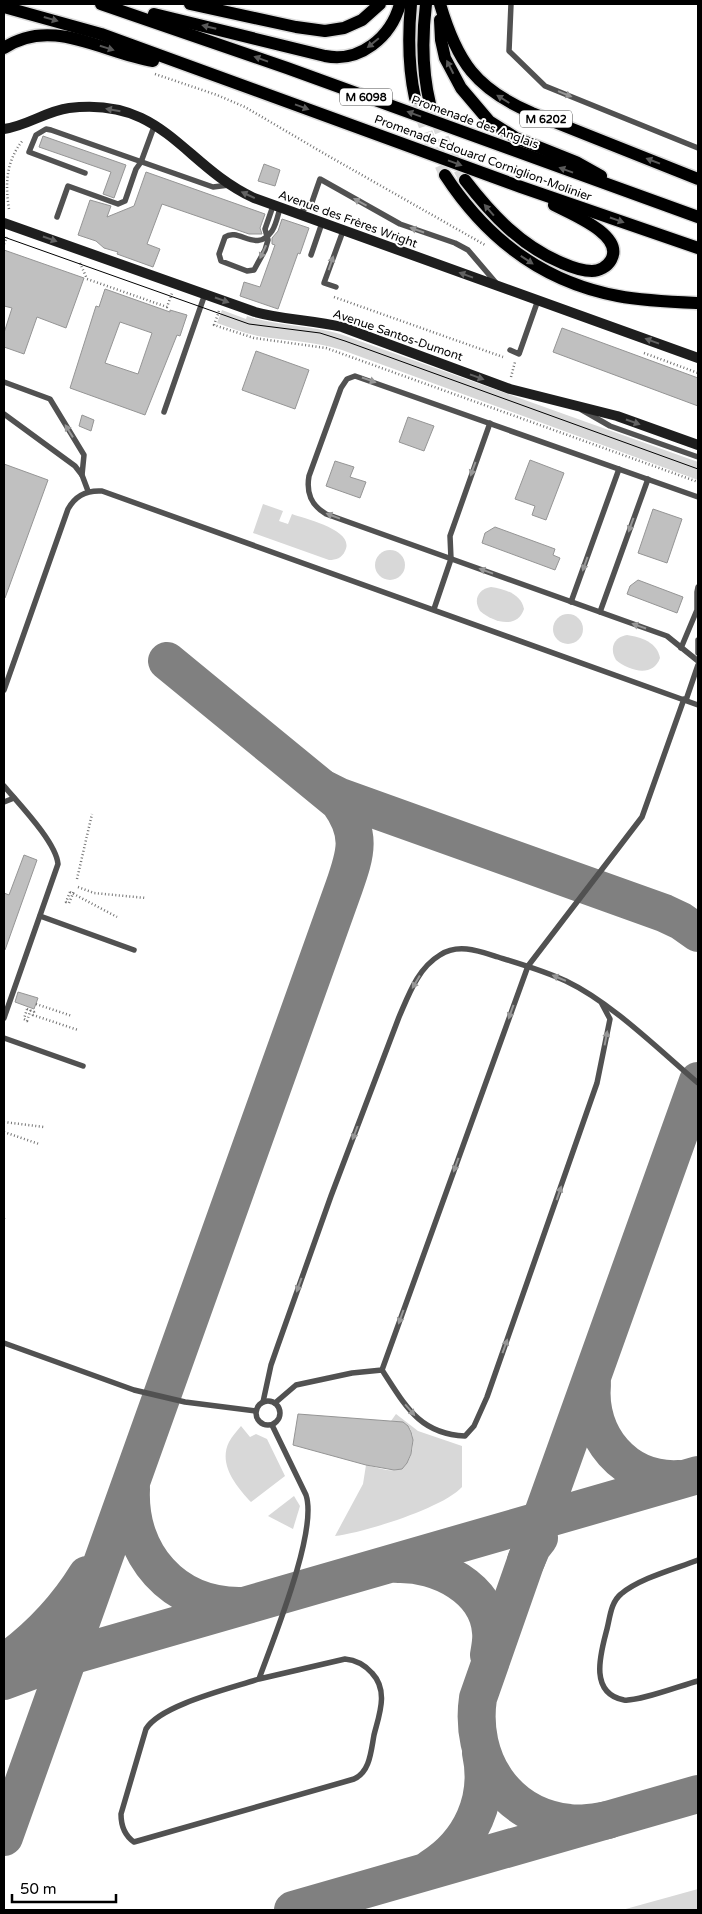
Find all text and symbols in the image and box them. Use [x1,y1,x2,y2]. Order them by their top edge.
one-way arrow [43,15,59,23]
one-way arrow [202,23,217,31]
one-way arrow [367,38,380,49]
one-way arrow [99,44,114,52]
one-way arrow [253,55,268,63]
one-way arrow [446,60,454,75]
road number: M 6098 [340,88,392,105]
one-way arrow [558,90,573,98]
street label: Promenade des Anglais [409,92,541,152]
one-way arrow [496,95,509,104]
one-way arrow [295,103,310,111]
one-way arrow [104,105,120,113]
one-way arrow [406,110,421,117]
road number: M 6202 [520,110,572,128]
street label: Promenade Edouard Corniglion-Molinier [372,112,594,204]
one-way arrow [645,157,660,165]
one-way arrow [447,160,462,167]
one-way arrow [559,166,574,173]
street label: Avenue des Frères Wright [277,187,420,251]
one-way arrow [241,191,255,199]
one-way arrow [353,197,367,206]
one-way arrow [484,204,495,216]
one-way arrow [609,217,624,224]
one-way arrow [410,226,425,233]
one-way arrow [42,236,57,243]
one-way arrow [259,245,267,259]
one-way arrow [328,255,335,270]
one-way arrow [520,255,534,264]
one-way arrow [459,271,474,278]
one-way arrow [214,297,229,304]
street label: Avenue Santos-Dumont [331,306,465,364]
one-way arrow [645,337,660,344]
one-way arrow [470,373,485,381]
one-way arrow [361,377,376,385]
one-way arrow [625,419,640,426]
one-way arrow [65,424,74,437]
one-way arrow [469,462,477,477]
one-way arrow [325,512,340,519]
one-way arrow [627,518,635,533]
one-way arrow [581,557,589,572]
one-way arrow [478,567,493,574]
one-way arrow [631,622,646,629]
one-way arrow [552,974,566,982]
one-way arrow [411,975,420,988]
one-way arrow [507,1005,515,1020]
one-way arrow [602,1030,610,1045]
one-way arrow [351,1125,358,1140]
one-way arrow [452,1157,459,1172]
one-way arrow [555,1185,563,1200]
one-way arrow [295,1278,303,1293]
one-way arrow [397,1310,404,1325]
one-way arrow [501,1338,509,1353]
one-way arrow [404,1404,415,1416]
scale bar [12,1872,116,1904]
text: 50 m [20,1880,57,1898]

